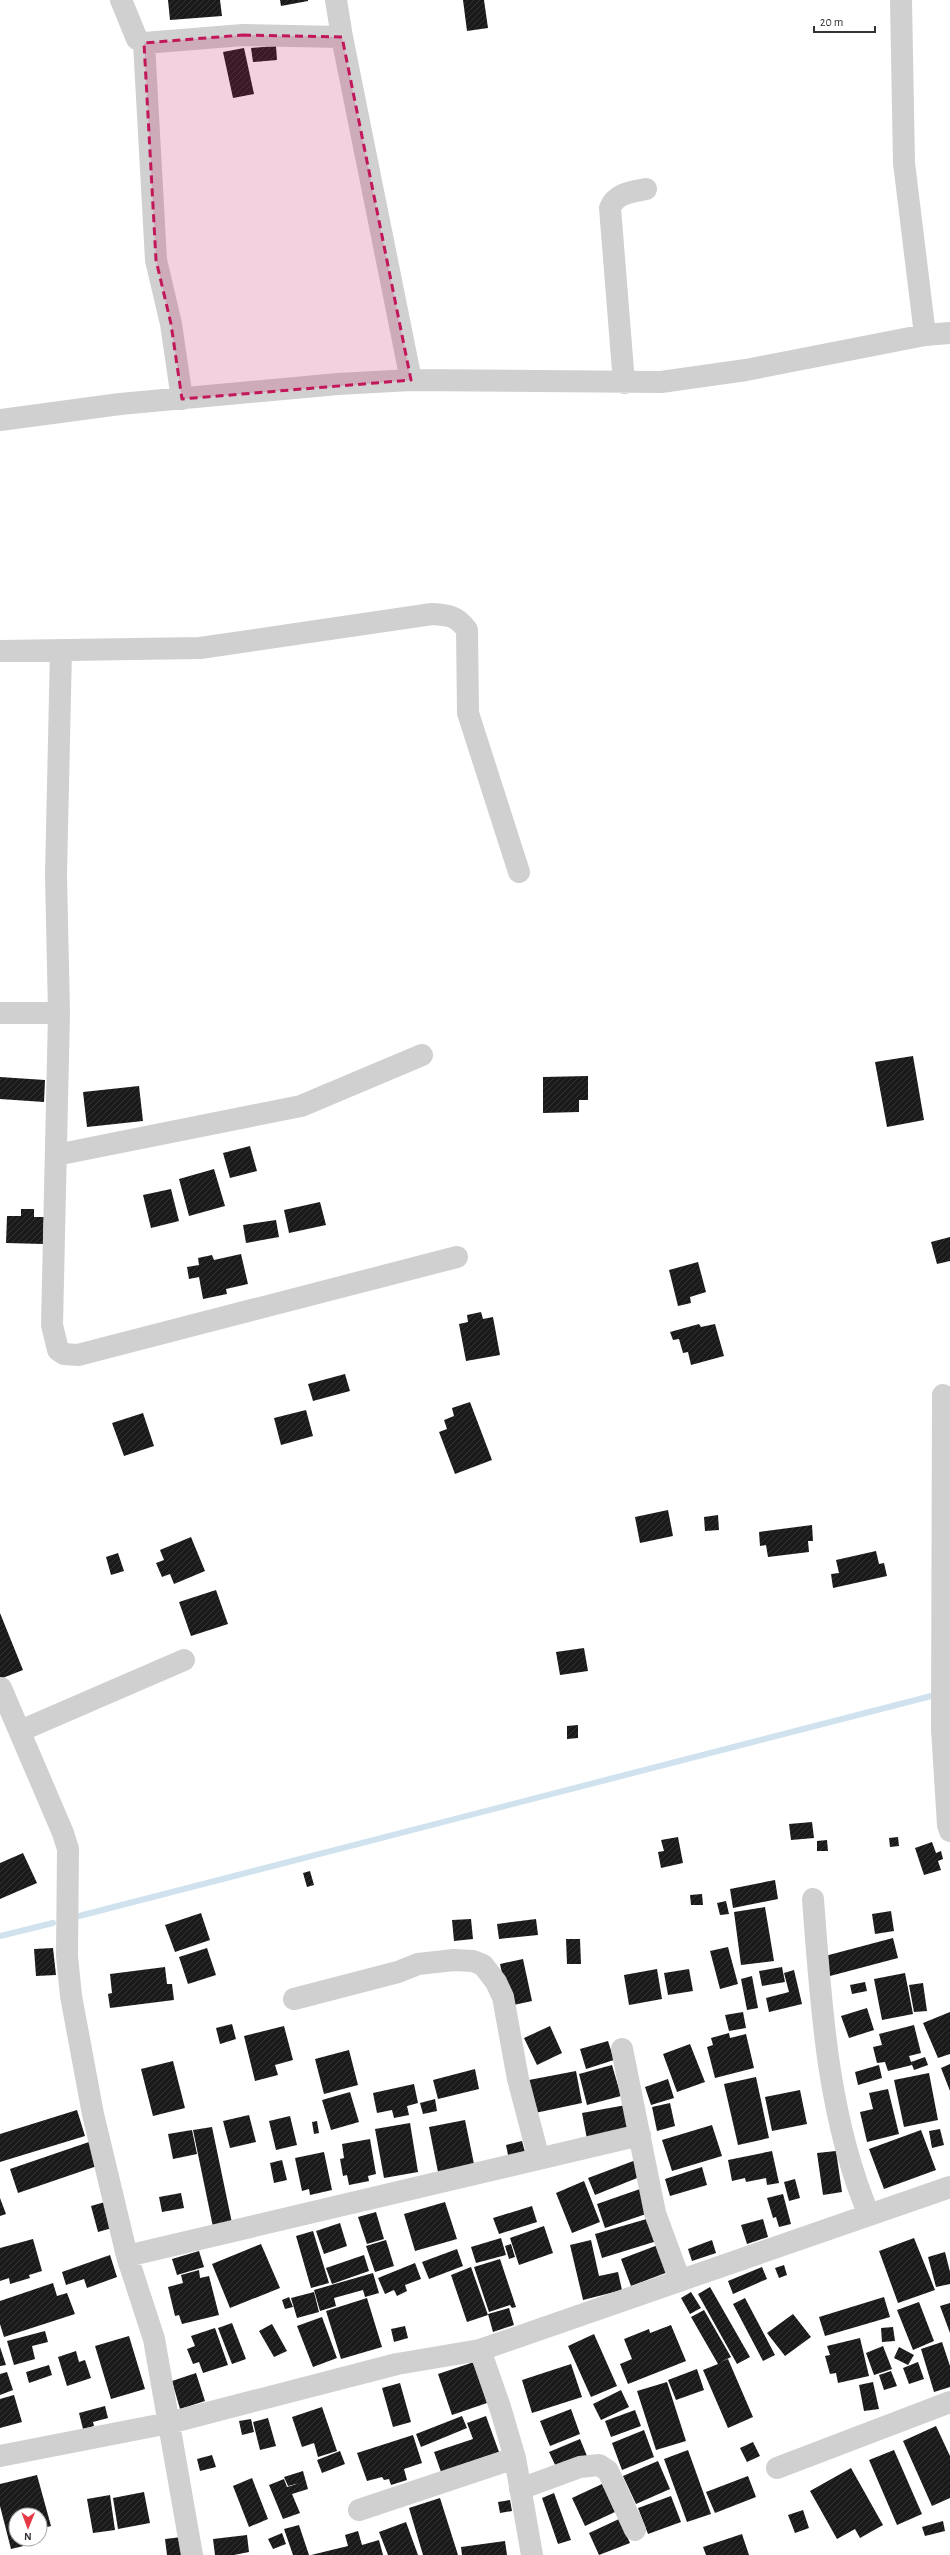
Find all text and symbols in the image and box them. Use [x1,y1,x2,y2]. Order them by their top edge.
scale bar [814,8,875,34]
text: 20 m [820,16,843,28]
north arrow [8,2507,48,2547]
text: N [24,2531,32,2542]

